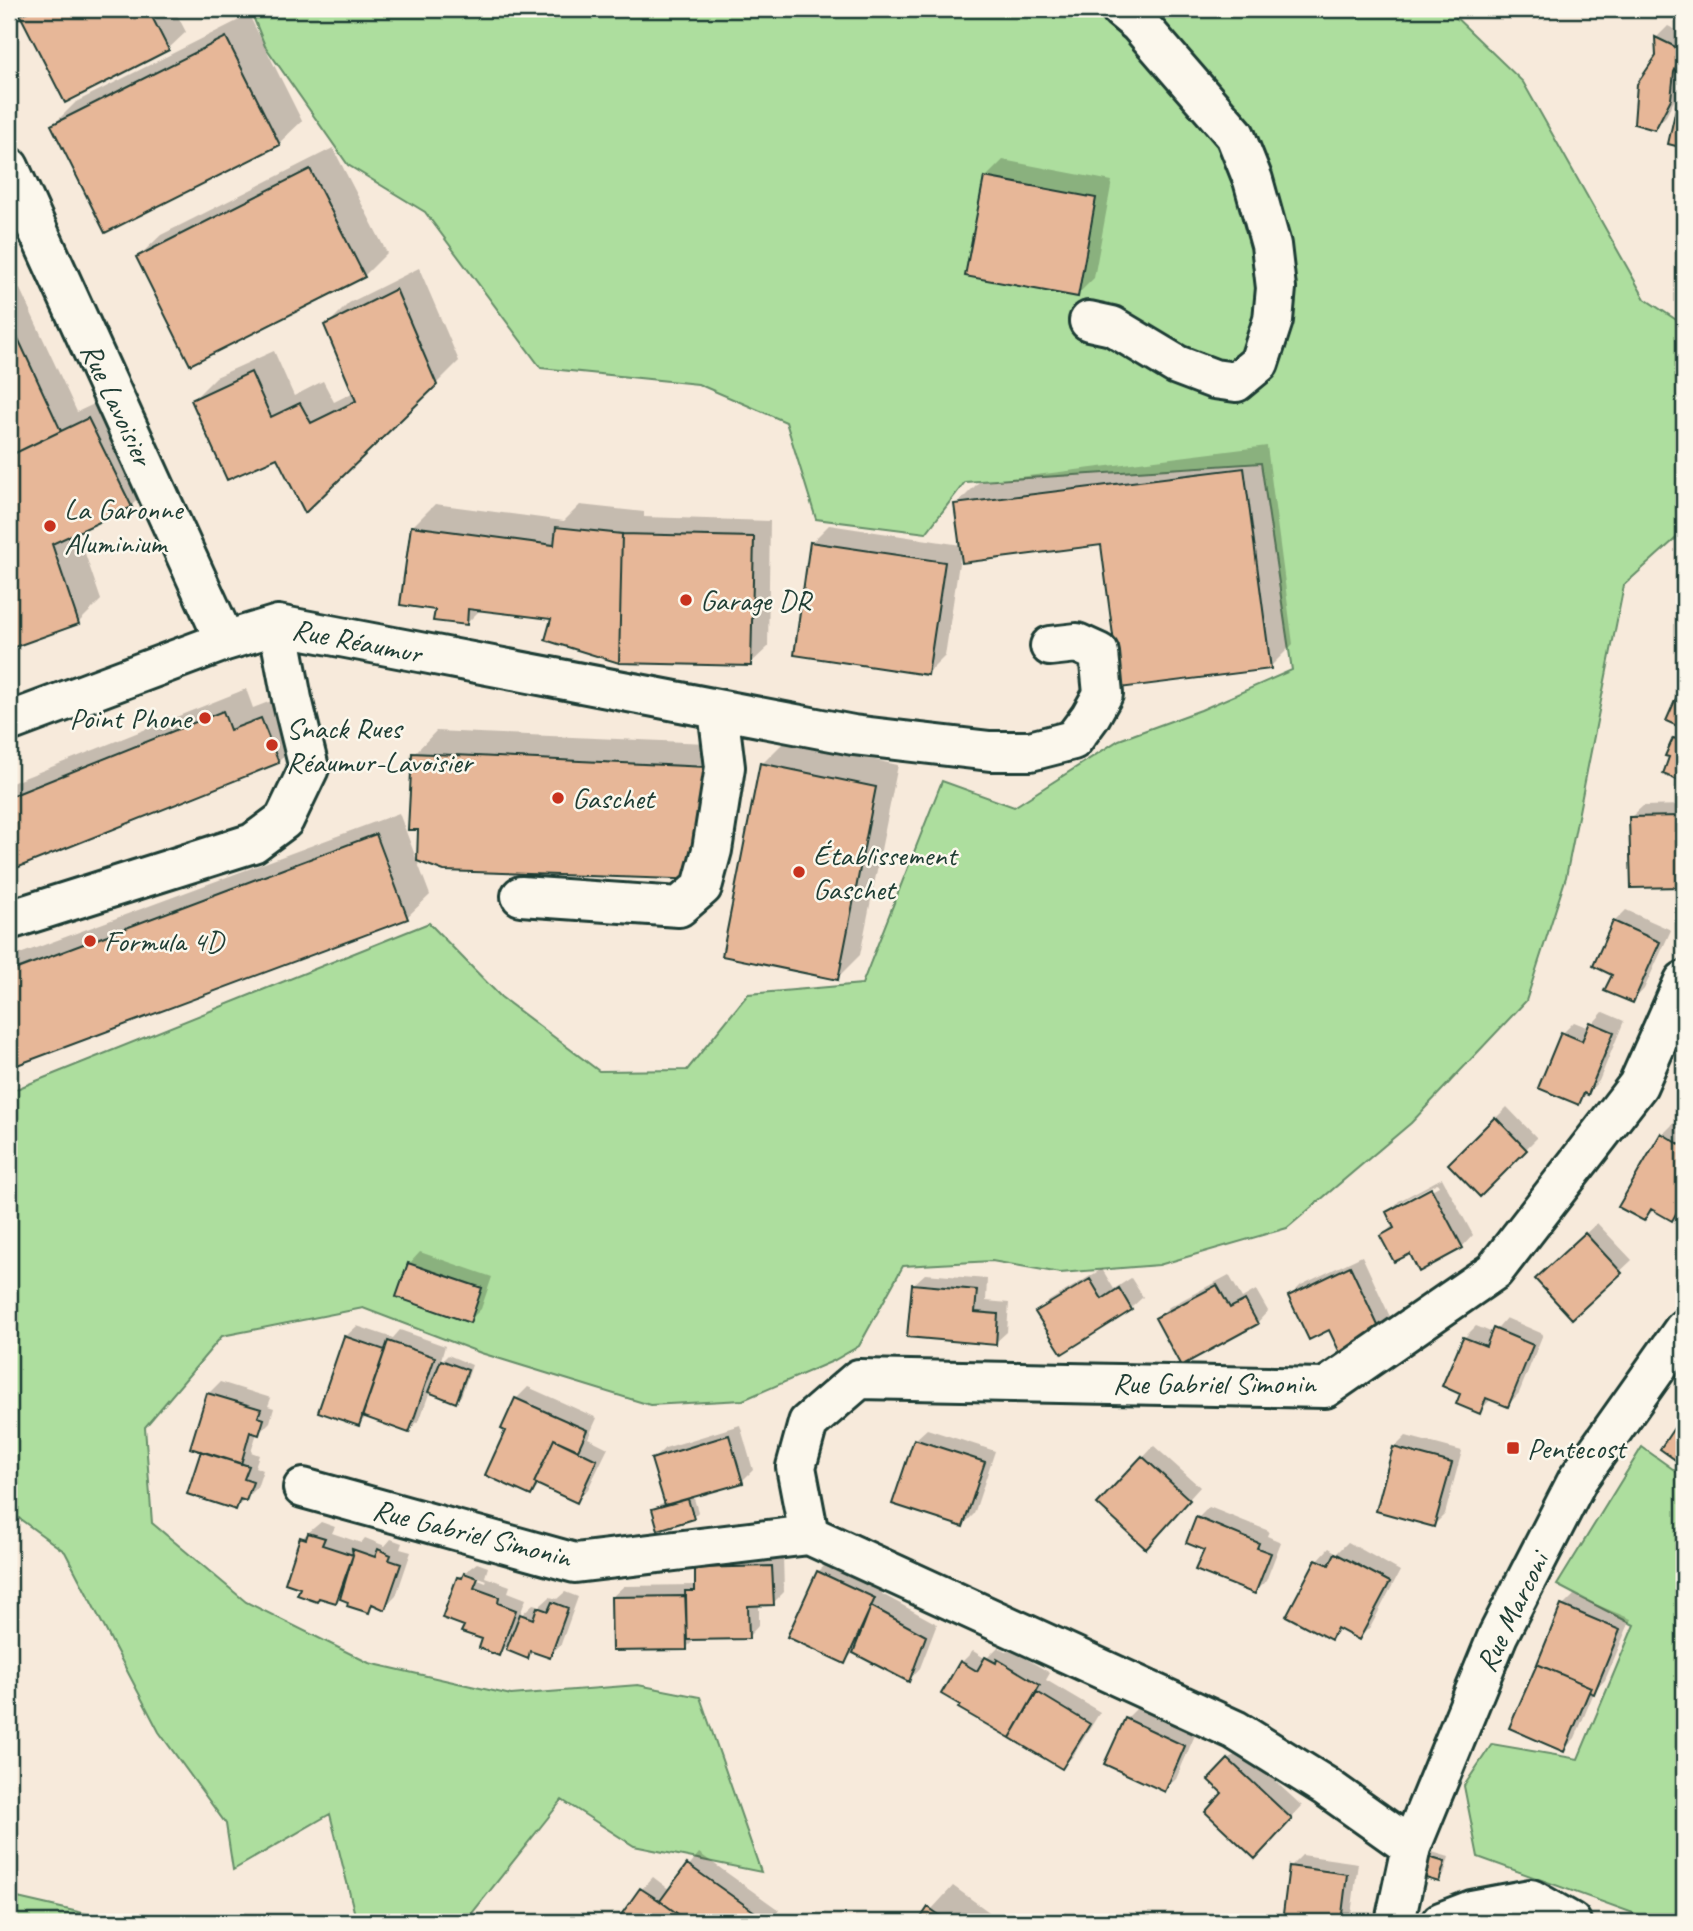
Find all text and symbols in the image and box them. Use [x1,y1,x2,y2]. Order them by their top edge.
street label: Rue Lavoisier [72,337,163,473]
place label: La Garonne Aluminium [64,490,185,562]
marker: La Garonne Aluminium [42,518,58,534]
place label: Garage DR [700,581,814,619]
marker: Garage DR [678,592,694,608]
street label: Rue Réaumur [289,610,427,673]
place label: Point Phone [69,699,193,737]
place label: Snack Rues Réaumur-Lavoisier [286,709,475,781]
marker: Point Phone [197,710,213,726]
marker: Snack Rues Réaumur-Lavoisier [264,737,280,753]
place label: Gaschet [572,779,657,817]
marker: Gaschet [550,790,566,806]
place label: Établissement Gaschet [813,836,959,908]
marker: Établissement Gaschet [791,864,807,880]
place label: Formula 4D [104,922,226,960]
marker: Formula 4D [82,933,98,949]
street label: Rue Gabriel Simonin [1113,1364,1317,1402]
place label: Pentecost [1527,1429,1628,1467]
marker: Pentecost [1505,1440,1521,1456]
street label: Rue Gabriel Simonin [369,1490,576,1576]
street label: Rue Marconi [1467,1543,1559,1678]

